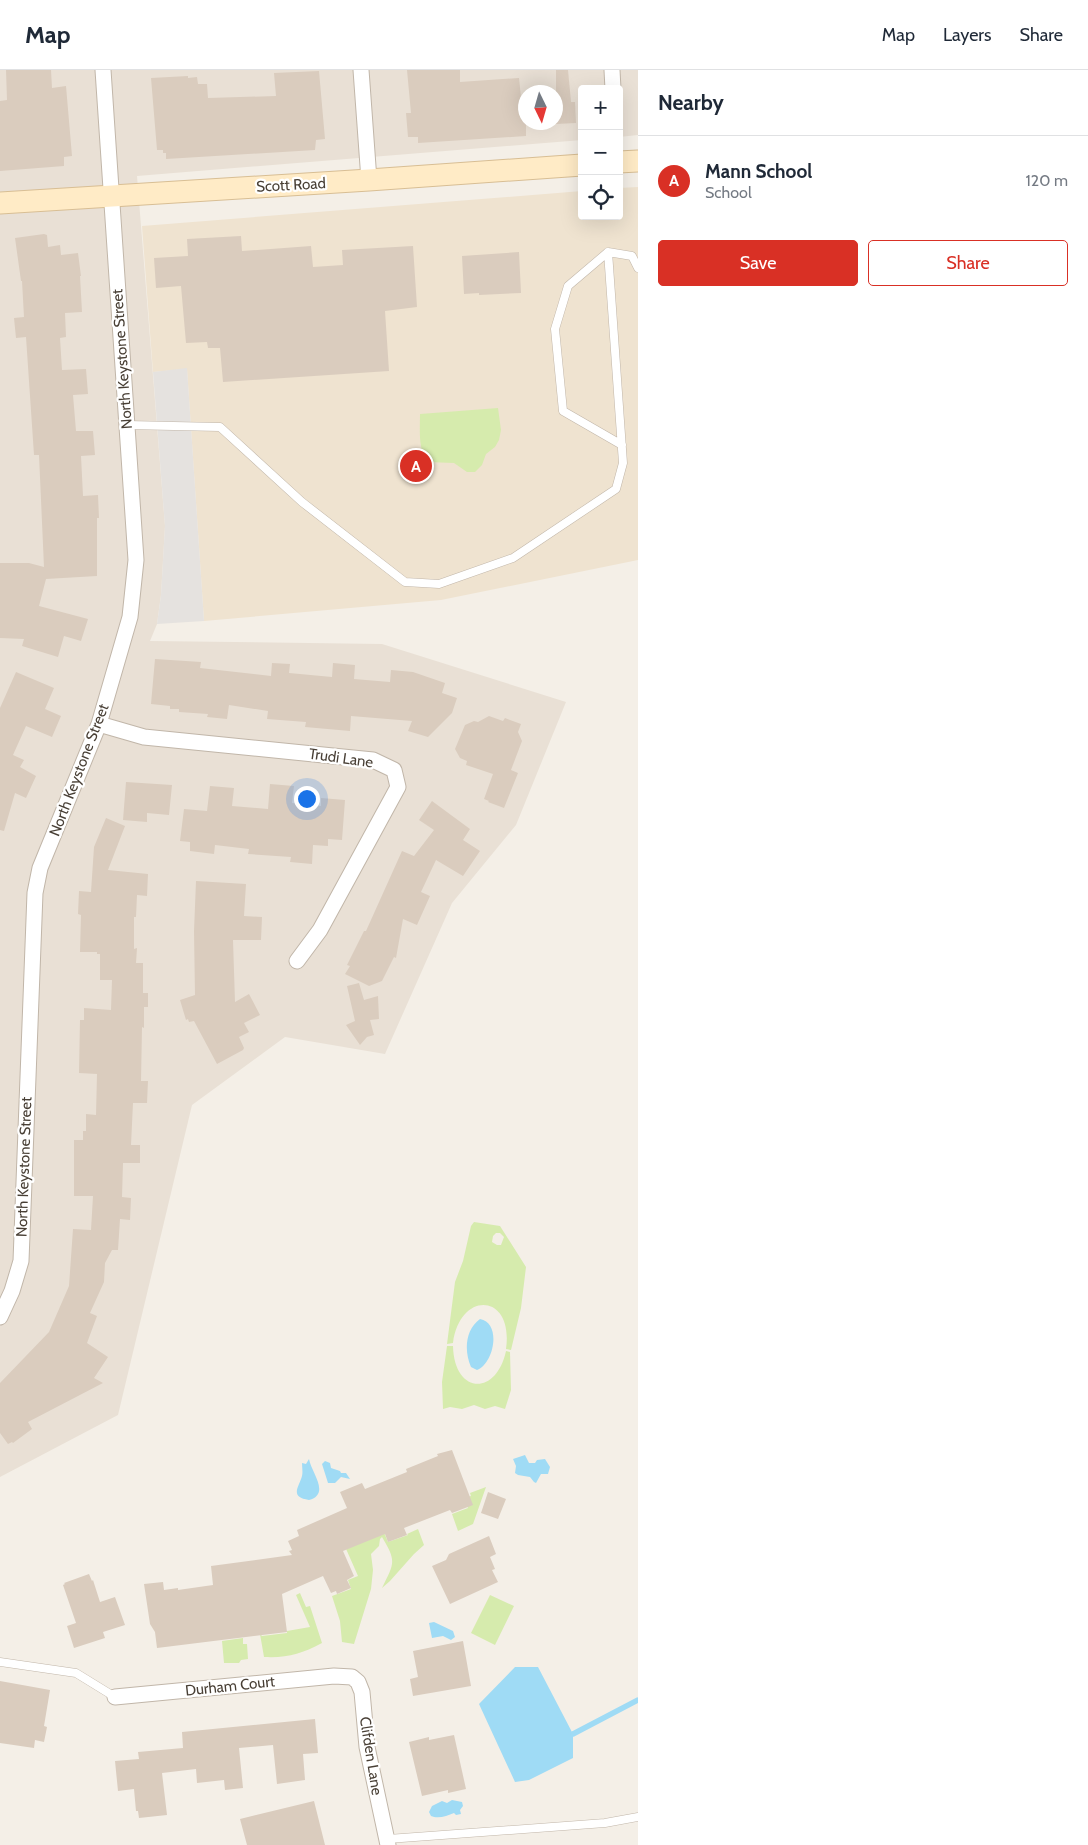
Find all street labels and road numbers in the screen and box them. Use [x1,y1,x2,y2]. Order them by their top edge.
street label: Scott Road [256,174,326,196]
street label: North Keystone Street [108,288,136,430]
street label: North Keystone Street [45,701,113,839]
street label: Trudi Lane [308,745,375,771]
street label: North Keystone Street [13,1097,35,1237]
street label: Durham Court [184,1672,276,1700]
street label: Clifden Lane [356,1715,386,1797]

